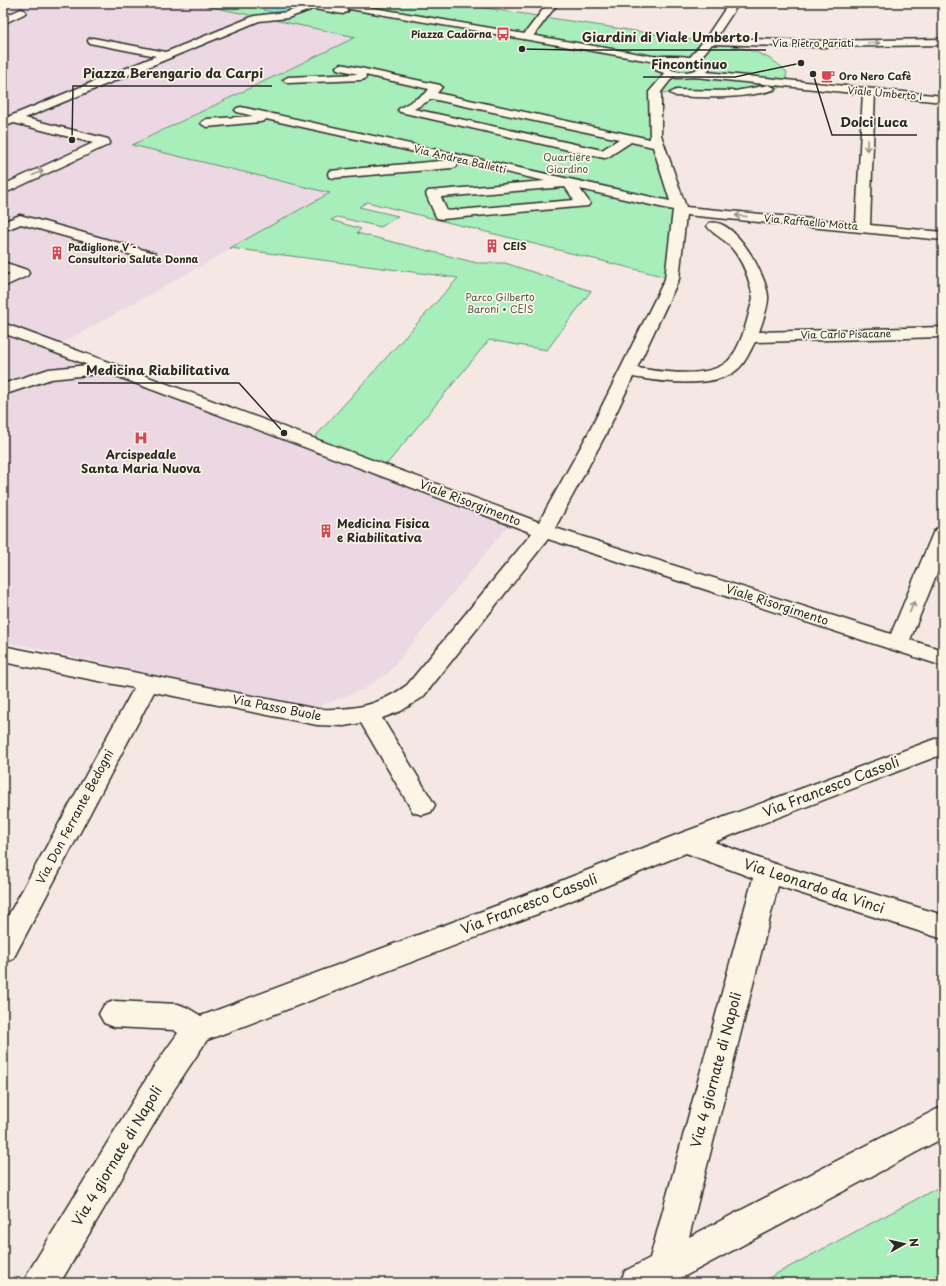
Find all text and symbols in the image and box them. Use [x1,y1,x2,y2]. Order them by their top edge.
callout: Giardini di Viale Umberto I [573,25,766,50]
place label: Piazza Cadorna [411,26,492,41]
bus stop icon: Piazza Cadorna [495,26,511,42]
text: Giardini di Viale Umberto I [582,27,758,46]
street label: Via Pietro Pariati [772,35,854,50]
one-way arrow [867,39,880,47]
callout: Fincontinuo [643,52,735,77]
text: Fincontinuo [651,54,727,73]
callout: Piazza Berengario da Carpi [73,61,272,86]
text: Piazza Berengario da Carpi [83,63,263,82]
cafe icon: Oro Nero Cafè [820,68,836,84]
place label: Oro Nero Cafè [839,68,911,83]
street label: Viale Umberto I [847,82,923,103]
callout: Dolci Luca [832,110,917,135]
text: Dolci Luca [840,112,908,131]
one-way arrow [864,138,871,151]
street label: Via Andrea Balletti [412,141,508,176]
park label: Quartiere Giardino [543,149,591,176]
one-way arrow [32,169,44,176]
street label: Via Raffaello Motta [763,210,860,233]
one-way arrow [735,212,748,219]
building icon: CEIS [484,238,500,254]
place label: CEIS [503,238,527,253]
place label: Padiglione V - Consultorio Salute Donna [68,239,199,266]
building icon: Padiglione V - Consultorio Salute Donna [49,245,65,261]
park label: Parco Gilberto Baroni • CEIS [465,289,535,316]
street label: Via Carlo Pisacane [800,325,892,342]
callout: Medicina Riabilitativa [78,358,239,383]
text: Medicina Riabilitativa [86,360,230,379]
hospital icon: Arcispedale Santa Maria Nuova [133,430,149,446]
place label: Arcispedale Santa Maria Nuova [81,445,202,477]
street label: Viale Risorgimento [417,474,524,530]
place label: Medicina Fisica e Riabilitativa [337,514,431,546]
building icon: Medicina Fisica e Riabilitativa [318,523,334,539]
street label: Viale Risorgimento [723,579,831,629]
one-way arrow [909,601,917,613]
street label: Via Passo Buole [231,690,324,725]
street label: Via Don Ferrante Bedogni [31,746,117,887]
street label: Via Francesco Cassoli [759,751,902,822]
street label: Via Leonardo da Vinci [741,853,887,918]
street label: Via Francesco Cassoli [457,868,600,939]
street label: Via 4 giornate di Napoli [685,990,746,1150]
street label: Via 4 giornate di Napoli [66,1081,167,1230]
north arrow [884,1224,924,1264]
text: N [905,1237,923,1248]

